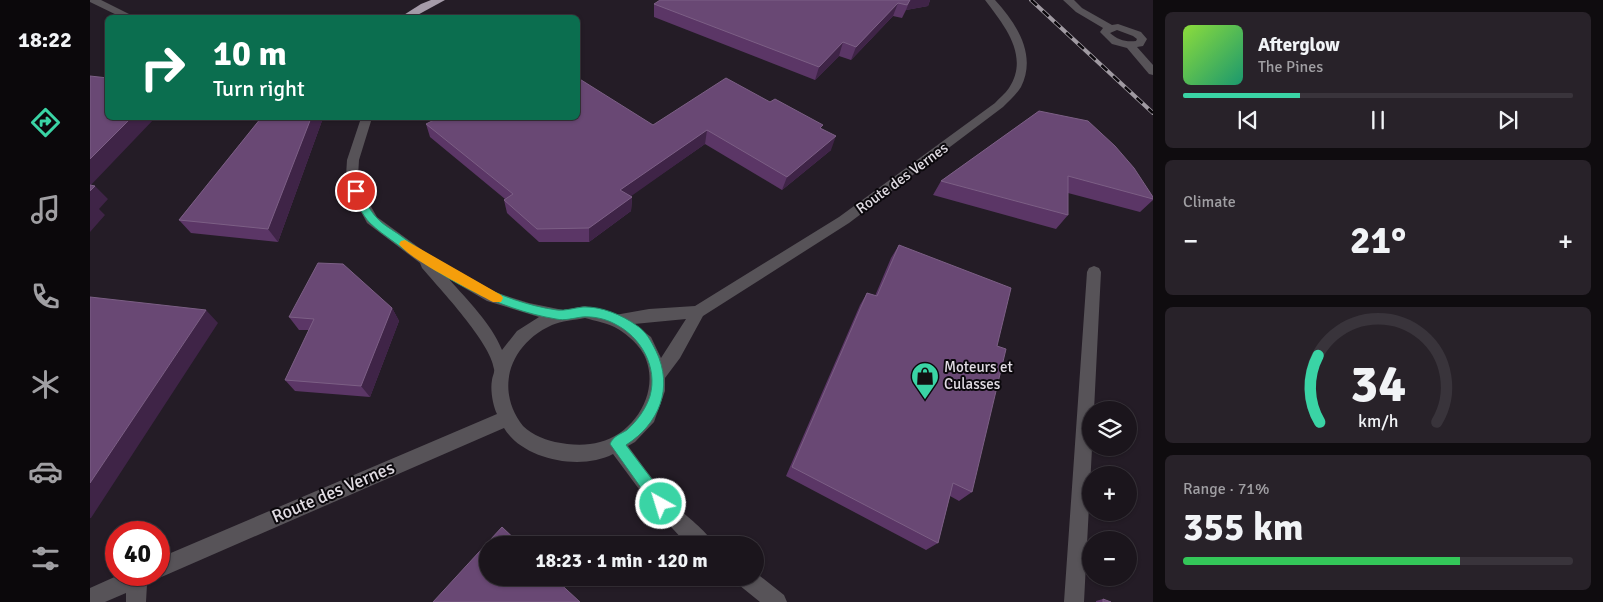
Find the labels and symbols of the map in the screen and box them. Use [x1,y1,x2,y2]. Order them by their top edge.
street label: Route des Vernes [853,138,952,217]
pin [335,170,377,212]
place label: Moteurs et Culasses [944,358,1013,393]
shop icon: Moteurs et Culasses [910,361,940,400]
street label: Route des Vernes [268,456,398,528]
position arrow [634,477,686,529]
speed limit sign: 40 [105,521,170,586]

